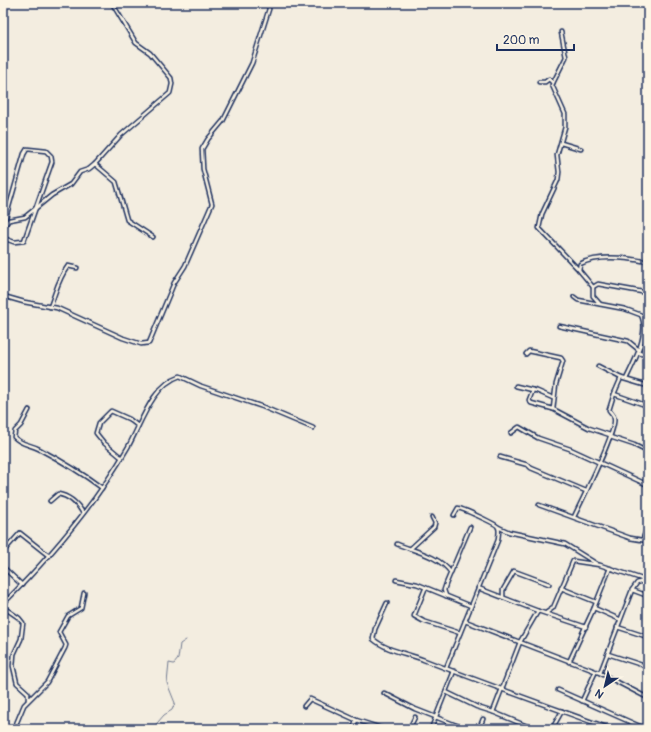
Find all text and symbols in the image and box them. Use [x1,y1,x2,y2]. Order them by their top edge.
scale bar [497,26,574,52]
text: 200 m [503,33,540,48]
north arrow [585,666,625,706]
text: N [592,686,606,701]

